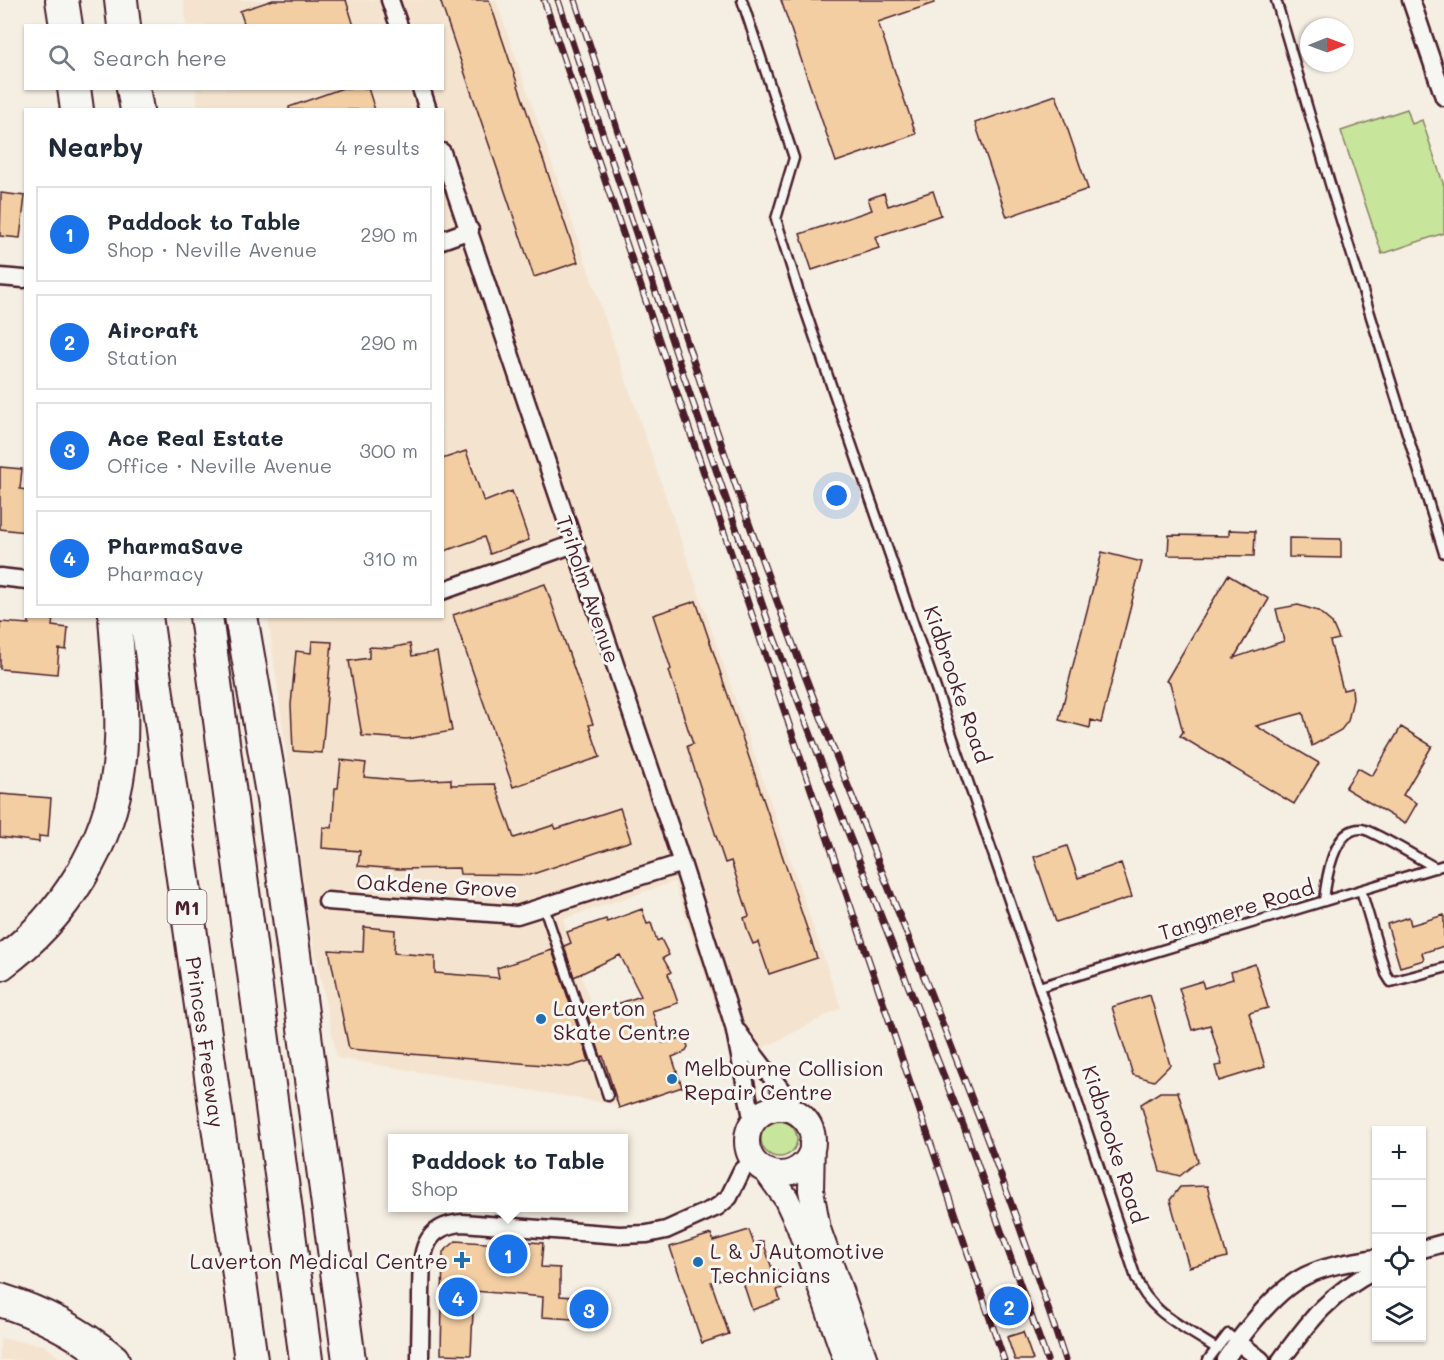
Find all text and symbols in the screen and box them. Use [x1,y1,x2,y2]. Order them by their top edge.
north arrow [1300,18,1354,72]
search box [24,24,444,90]
icon: search [45,41,78,74]
text: Search here [93,43,227,72]
text: Nearby [48,130,143,164]
text: 4 results [335,134,420,160]
text: Paddock to Table [107,207,300,236]
text: 1 [65,221,74,247]
text: 290 m [360,221,418,247]
text: Shop · Neville Avenue [107,236,317,262]
text: Aircraft [107,315,199,344]
text: 2 [64,329,75,355]
text: 290 m [360,329,418,355]
text: Station [107,344,177,370]
text: Ace Real Estate [107,423,284,452]
text: 3 [64,437,76,463]
text: 300 m [359,437,418,463]
text: Office · Neville Avenue [107,452,332,478]
your location [822,481,851,510]
street label: Triholm Avenue [551,512,627,666]
text: PharmaSave [107,531,243,560]
text: 4 [63,545,76,571]
text: 310 m [363,545,418,571]
text: Pharmacy [107,560,204,586]
street label: Kidbrooke Road [918,602,998,766]
street label: Oakdene Grove [356,867,518,903]
street label: Tangmere Road [1155,873,1317,945]
road number: M1 [168,890,207,924]
street label: Princes Freeway [181,955,231,1129]
place label: Laverton Skate Centre [553,994,690,1045]
marker: Laverton Skate Centre [534,1012,548,1026]
place label: Melbourne Collision Repair Centre [684,1054,883,1105]
street label: Kidbrooke Road [1077,1062,1153,1226]
marker: Melbourne Collision Repair Centre [665,1072,679,1086]
map controls [1372,1126,1426,1342]
button: + [1372,1126,1426,1180]
popup [388,1134,628,1212]
text: Paddock to Table [411,1146,605,1175]
text: Shop [411,1175,458,1201]
button: − [1372,1180,1426,1234]
pin: 1 [488,1232,528,1276]
button: locate [1372,1234,1426,1288]
place label: L & J Automotive Technicians [710,1237,885,1288]
place label: Laverton Medical Centre [190,1247,448,1274]
marker: Laverton Medical Centre [453,1251,471,1269]
marker: L & J Automotive Technicians [691,1255,705,1269]
pin: 4 [438,1274,478,1320]
pin: 2 [990,1284,1028,1328]
pin: 3 [570,1286,608,1332]
button: layers [1372,1288,1426,1342]

